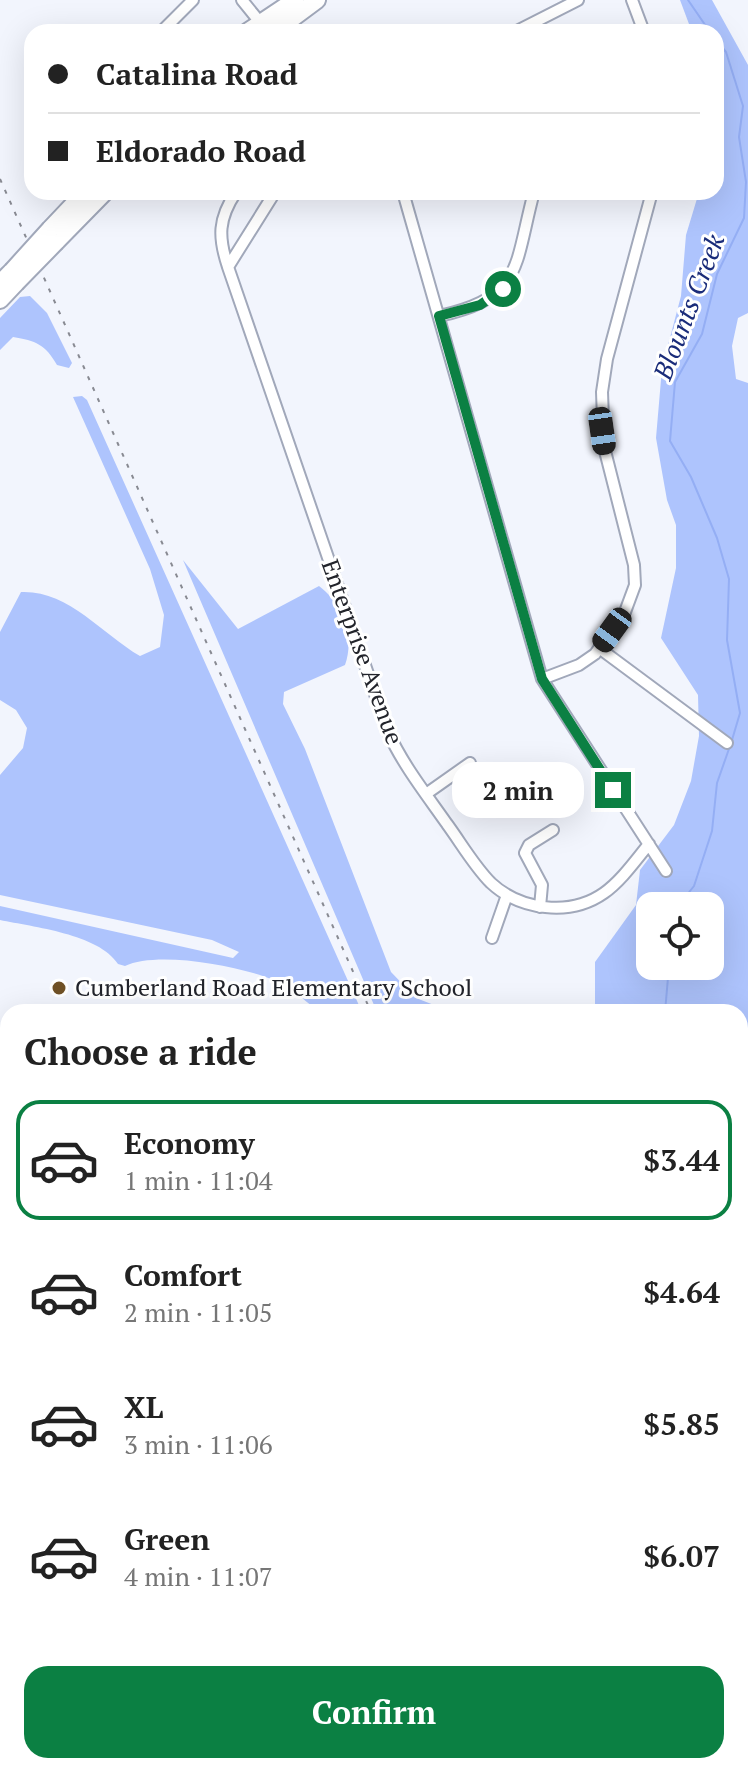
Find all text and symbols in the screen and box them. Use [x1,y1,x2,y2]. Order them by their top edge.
text: Catalina Road [96,54,298,94]
text: Eldorado Road [96,131,306,171]
water label: Blounts Creek [644,229,732,385]
route start [485,271,521,307]
car [587,406,617,456]
street label: Enterprise Avenue [315,555,411,749]
car [588,604,636,656]
callout: 2 min [453,762,585,818]
route end [595,772,631,808]
text: 2 min [482,773,554,807]
map controls [636,892,724,980]
button: locate [636,892,724,980]
place label: Cumberland Road Elementary School [75,971,472,1003]
marker: Cumberland Road Elementary School [50,979,68,997]
text: Choose a ride [24,1028,257,1075]
text: Economy [124,1123,255,1163]
icon: car [28,1124,100,1196]
text: $3.44 [643,1140,720,1180]
text: 1 min · 11:04 [124,1163,273,1197]
text: Comfort [124,1255,242,1295]
icon: car [28,1256,100,1328]
text: $4.64 [643,1272,720,1312]
text: 2 min · 11:05 [124,1295,273,1329]
text: XL [124,1387,163,1427]
icon: car [28,1388,100,1460]
text: $5.85 [643,1404,720,1444]
text: 3 min · 11:06 [124,1427,273,1461]
text: Green [124,1519,210,1559]
icon: car [28,1520,100,1592]
text: $6.07 [643,1536,720,1576]
text: 4 min · 11:07 [124,1559,273,1593]
button: Confirm [24,1666,724,1758]

